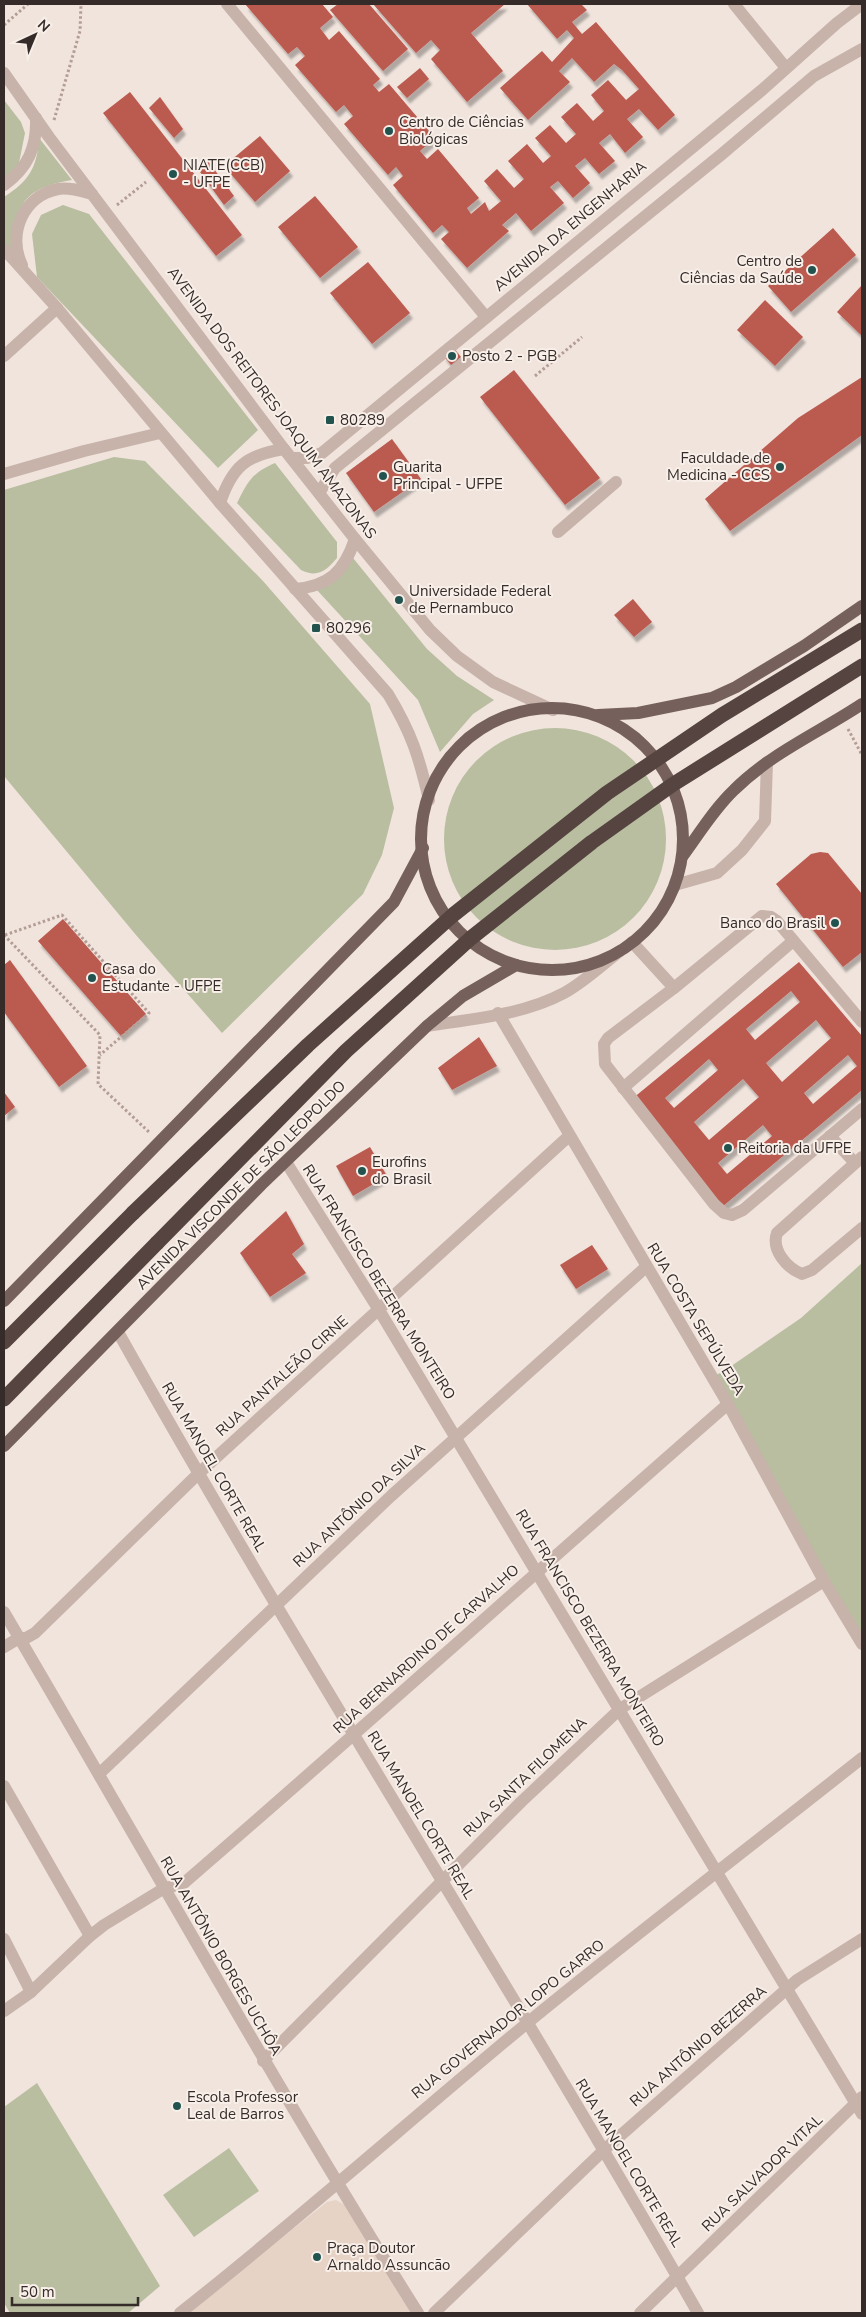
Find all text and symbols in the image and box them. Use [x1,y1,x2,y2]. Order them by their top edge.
north arrow [10,10,60,60]
text: N [33,16,54,36]
place label: Centro de Ciências Biológicas [399,112,524,149]
marker: Centro de Ciências Biológicas [383,125,395,137]
place label: NIATE(CCB) - UFPE [183,155,265,192]
street label: AVENIDA DA ENGENHARIA [490,156,651,296]
marker: NIATE(CCB) - UFPE [167,168,179,180]
place label: Centro de Ciências da Saúde [680,251,802,288]
street label: AVENIDA DOS REITORES JOAQUIM AMAZONAS [163,263,381,543]
marker: Centro de Ciências da Saúde [806,264,818,276]
place label: Posto 2 - PGB [462,346,558,366]
marker: Posto 2 - PGB [446,350,458,362]
place label: 80289 [340,410,385,430]
marker: 80289 [324,414,336,426]
place label: Faculdade de Medicina - CCS [667,448,770,485]
place label: Guarita Principal - UFPE [393,457,503,494]
marker: Faculdade de Medicina - CCS [774,461,786,473]
marker: Guarita Principal - UFPE [377,470,389,482]
place label: Universidade Federal de Pernambuco [409,581,552,618]
marker: Universidade Federal de Pernambuco [393,594,405,606]
place label: 80296 [326,618,371,638]
marker: 80296 [310,622,322,634]
place label: Banco do Brasil [720,913,826,933]
marker: Banco do Brasil [829,917,841,929]
place label: Casa do Estudante - UFPE [102,959,221,996]
marker: Casa do Estudante - UFPE [86,972,98,984]
street label: AVENIDA VISCONDE DE SÃO LEOPOLDO [132,1076,350,1294]
place label: Reitoria da UFPE [738,1138,851,1158]
marker: Reitoria da UFPE [722,1142,734,1154]
place label: Eurofins do Brasil [372,1152,432,1189]
street label: RUA FRANCISCO BEZERRA MONTEIRO [298,1161,460,1403]
marker: Eurofins do Brasil [356,1165,368,1177]
street label: RUA COSTA SEPÚLVEDA [642,1238,750,1399]
street label: RUA PANTALEÃO CIRNE [212,1311,352,1441]
street label: RUA MANOEL CORTE REAL [157,1378,271,1556]
street label: RUA ANTÔNIO DA SILVA [288,1438,429,1572]
street label: RUA FRANCISCO BEZERRA MONTEIRO [511,1506,669,1750]
street label: RUA BERNARDINO DE CARVALHO [329,1560,523,1738]
street label: RUA SANTA FILOMENA [459,1713,591,1841]
street label: RUA MANOEL CORTE REAL [363,1727,479,1903]
street label: RUA ANTÔNIO BORGES UCHÔA [156,1852,287,2059]
street label: RUA GOVERNADOR LOPO GARRO [407,1935,609,2103]
street label: RUA ANTÔNIO BEZERRA [625,1980,771,2111]
street label: RUA MANOEL CORTE REAL [571,2075,687,2251]
place label: Escola Professor Leal de Barros [187,2087,299,2124]
marker: Escola Professor Leal de Barros [171,2100,183,2112]
street label: RUA SALVADOR VITAL [697,2110,827,2236]
place label: Praça Doutor Arnaldo Assuncão [327,2238,450,2275]
marker: Praça Doutor Arnaldo Assuncão [311,2251,323,2263]
scale bar [12,2274,139,2306]
text: 50 m [20,2282,55,2302]

